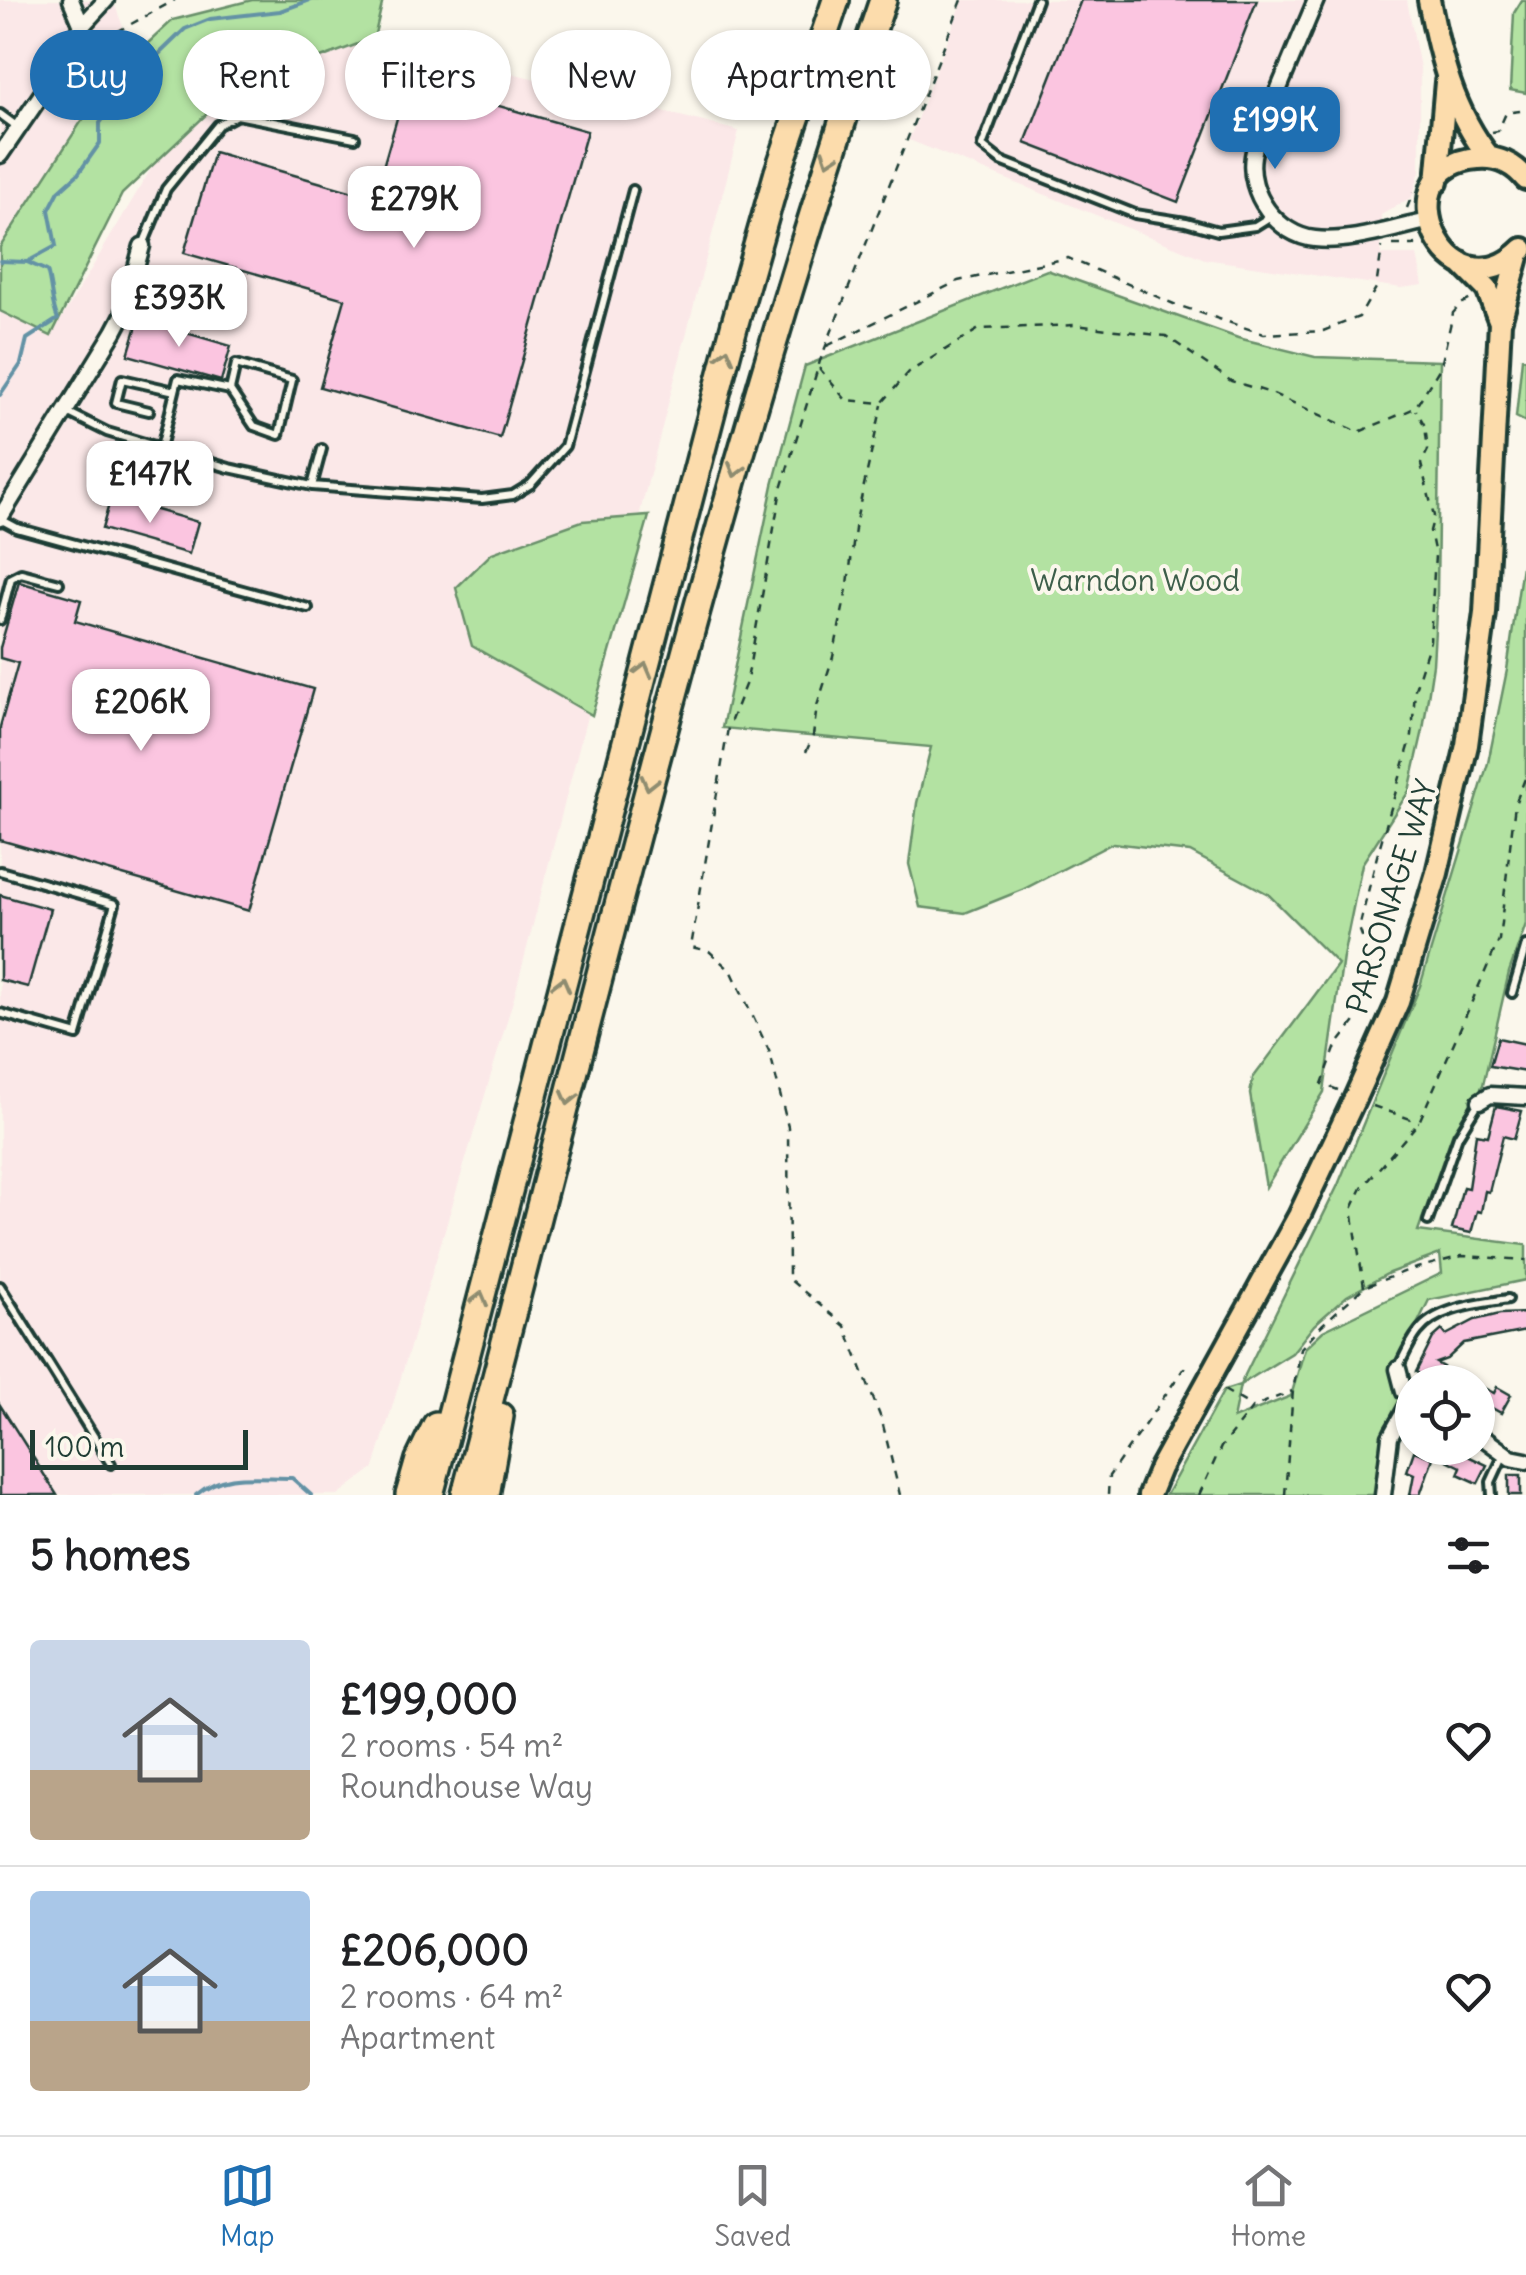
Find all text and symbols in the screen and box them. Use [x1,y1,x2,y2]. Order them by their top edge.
chip: Buy [30,30,163,120]
chip: Rent [183,30,325,120]
chip: Filters [345,30,511,120]
chip: New [531,30,671,120]
chip: Apartment [691,30,931,120]
pin: £199K [1205,87,1345,172]
text: £199K [1232,99,1318,140]
one-way arrow [820,149,841,166]
pin: £279K [344,166,484,251]
text: £279K [370,178,458,219]
pin: £393K [109,265,249,350]
text: £393K [133,277,225,318]
one-way arrow [715,347,736,364]
pin: £147K [80,441,220,526]
text: £147K [108,453,192,494]
one-way arrow [727,461,748,478]
park label: Warndon Wood [1030,561,1240,599]
one-way arrow [633,662,654,679]
pin: £206K [71,669,211,754]
text: £206K [94,681,188,722]
one-way arrow [640,774,661,791]
street label: PARSONAGE WAY [1337,775,1445,1018]
one-way arrow [551,976,572,993]
one-way arrow [559,1089,580,1106]
one-way arrow [469,1291,490,1308]
map controls [1395,1365,1495,1465]
button: locate [1395,1365,1495,1465]
scale bar [30,1425,248,1470]
text: 100 m [45,1429,124,1465]
icon: filters [1441,1528,1496,1583]
text: 5 homes [30,1529,191,1581]
text: £199,000 [340,1673,518,1725]
icon: home [110,1680,230,1800]
icon: heart [1441,1713,1496,1768]
text: 2 rooms · 54 m² [340,1725,563,1766]
text: Roundhouse Way [340,1766,593,1807]
text: £206,000 [340,1924,529,1976]
icon: home [110,1931,230,2051]
icon: heart [1441,1964,1496,2019]
text: 2 rooms · 64 m² [340,1976,563,2017]
text: Apartment [340,2017,495,2058]
tab: Map [220,2158,275,2254]
tab: Saved [714,2158,791,2254]
tab: Home [1231,2158,1306,2254]

